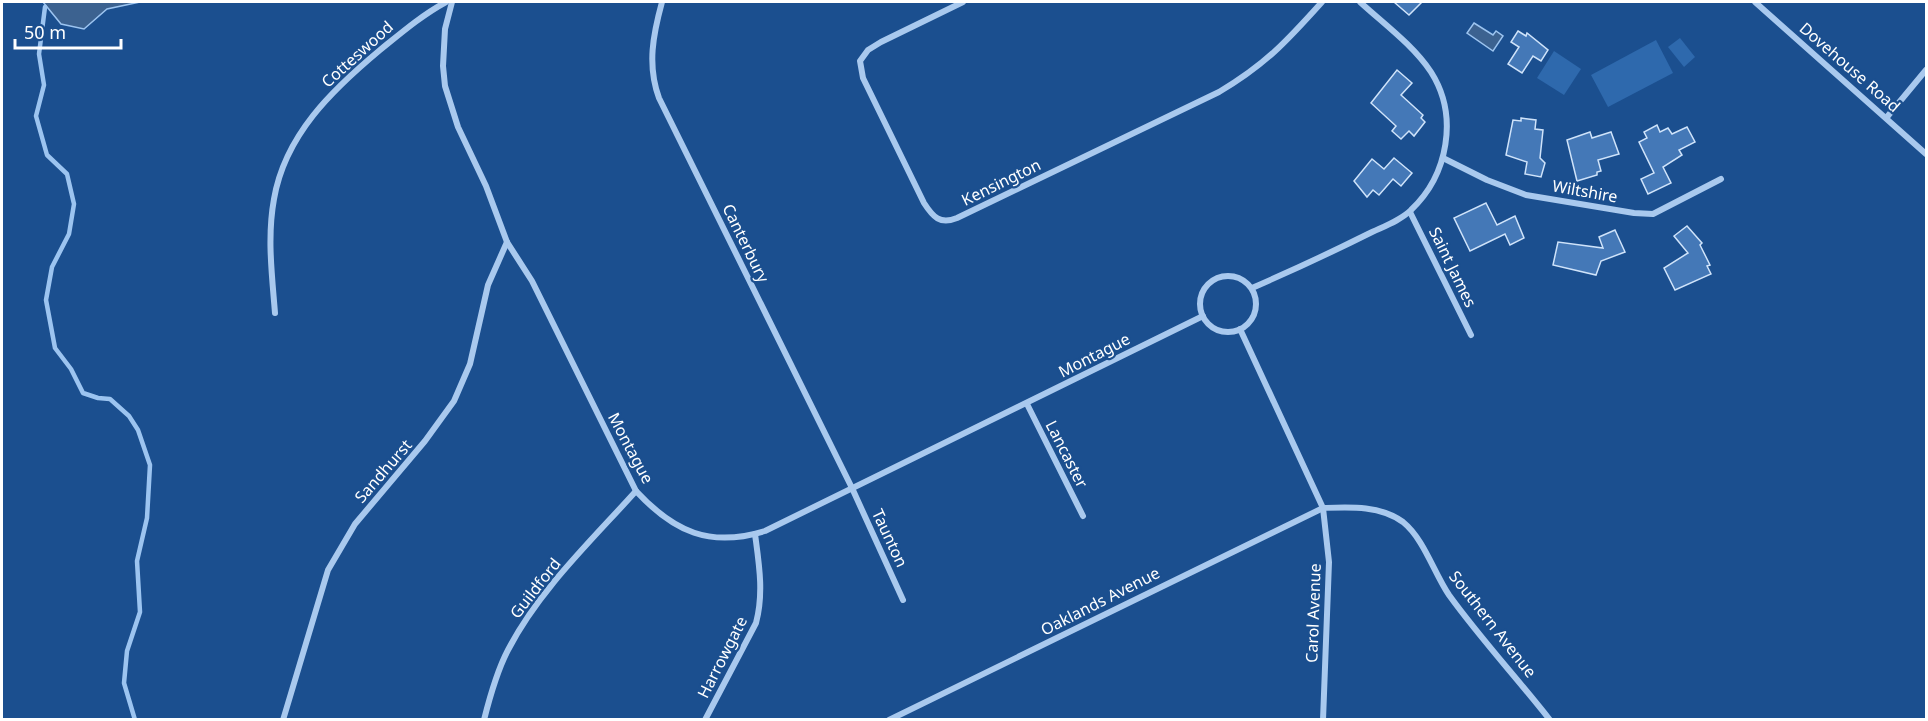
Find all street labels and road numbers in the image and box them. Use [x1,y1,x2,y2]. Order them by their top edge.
street label: Cotteswood [316,16,398,92]
street label: Dovehouse Road [1795,17,1905,117]
street label: Kensington [958,153,1044,211]
street label: Wiltshire [1551,174,1619,208]
street label: Canterbury [718,200,775,287]
street label: Saint James [1424,223,1482,311]
street label: Montague [1054,328,1134,382]
street label: Montague [603,409,659,487]
street label: Lancaster [1041,416,1094,492]
street label: Sandhurst [349,434,417,507]
street label: Taunton [867,505,913,571]
street label: Guildford [504,553,566,623]
street label: Oaklands Avenue [1037,561,1163,641]
street label: Carol Avenue [1300,563,1326,663]
street label: Southern Avenue [1444,566,1542,682]
street label: Harrowgate [692,612,752,702]

